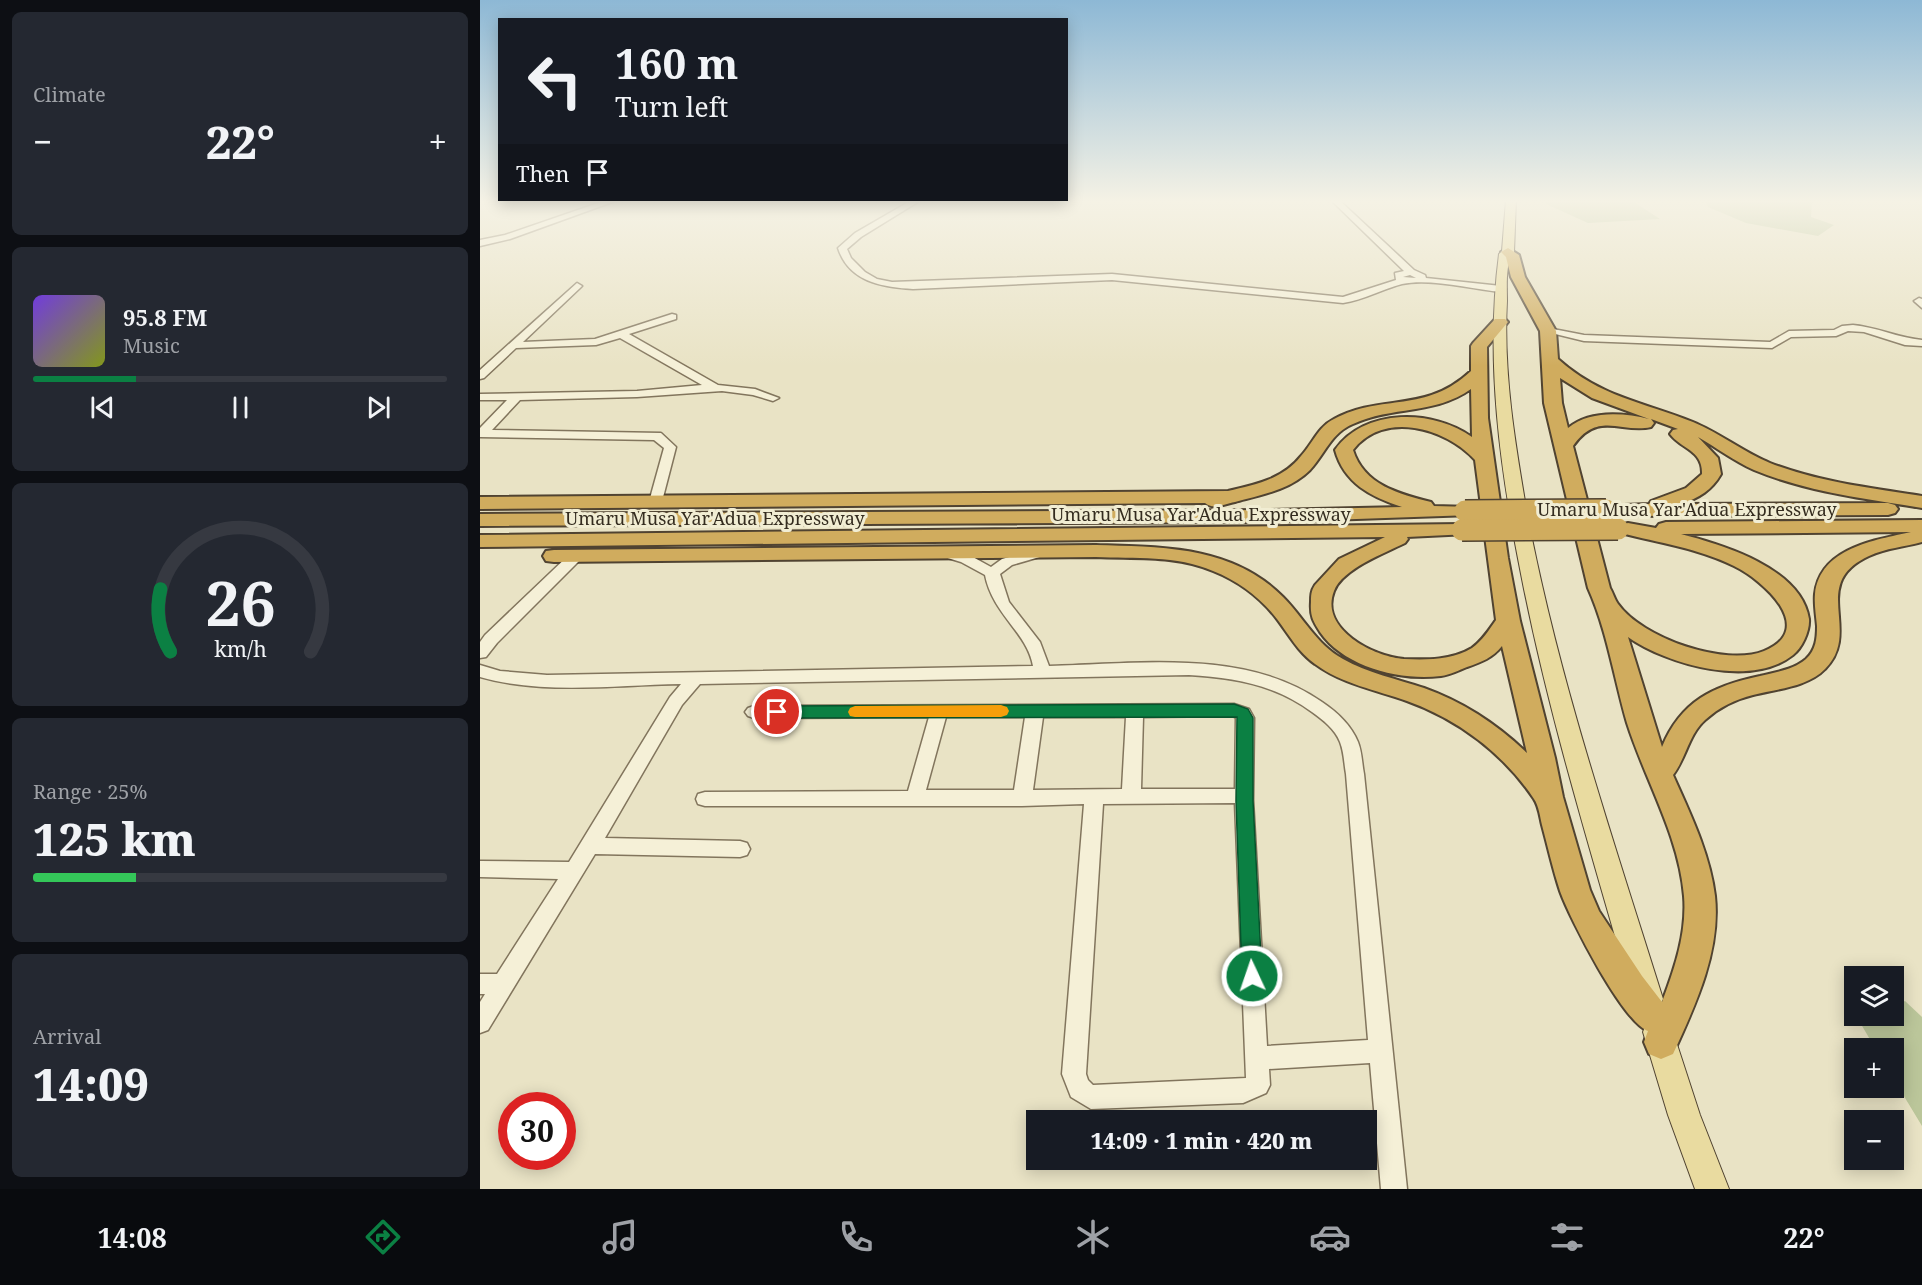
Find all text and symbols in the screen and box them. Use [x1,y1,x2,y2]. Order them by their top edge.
text: 160 m [615,34,739,91]
icon: left [516,42,594,120]
text: Climate [33,81,106,108]
text: Turn left [615,88,728,125]
text: 22° [206,111,275,172]
text: − [33,119,52,164]
text: + [429,119,447,164]
icon: arrive [581,156,614,189]
text: Then [516,158,569,188]
text: 95.8 FM [123,302,207,332]
text: Music [123,332,180,359]
icon: previous [86,391,119,424]
icon: pause [224,391,257,424]
icon: next [362,391,395,424]
street label: Umaru Musa Yar'Adua Expressway [1537,497,1837,521]
street label: Umaru Musa Yar'Adua Expressway [1051,502,1351,526]
street label: Umaru Musa Yar'Adua Expressway [565,506,865,530]
text: 26 [205,559,275,644]
text: km/h [214,634,267,663]
pin [751,686,802,737]
icon: arrive [760,695,793,728]
text: Range · 25% [33,778,147,805]
text: 125 km [33,808,196,869]
position arrow [1220,944,1284,1008]
map controls [1844,966,1904,1170]
button: layers [1844,966,1904,1026]
text: Arrival [33,1023,101,1050]
button: + [1844,1038,1904,1098]
text: 14:09 [33,1053,149,1114]
speed limit sign: 30 [498,1092,576,1170]
button: − [1844,1110,1904,1170]
text: 14:09 · 1 min · 420 m [1091,1125,1312,1155]
icon: directions [362,1216,404,1258]
icon: music [599,1216,641,1258]
icon: phone [835,1216,877,1258]
icon: climate [1072,1216,1114,1258]
icon: car [1309,1216,1351,1258]
icon: filters [1546,1216,1588,1258]
text: 14:08 [97,1219,167,1256]
text: 22° [1783,1219,1824,1256]

